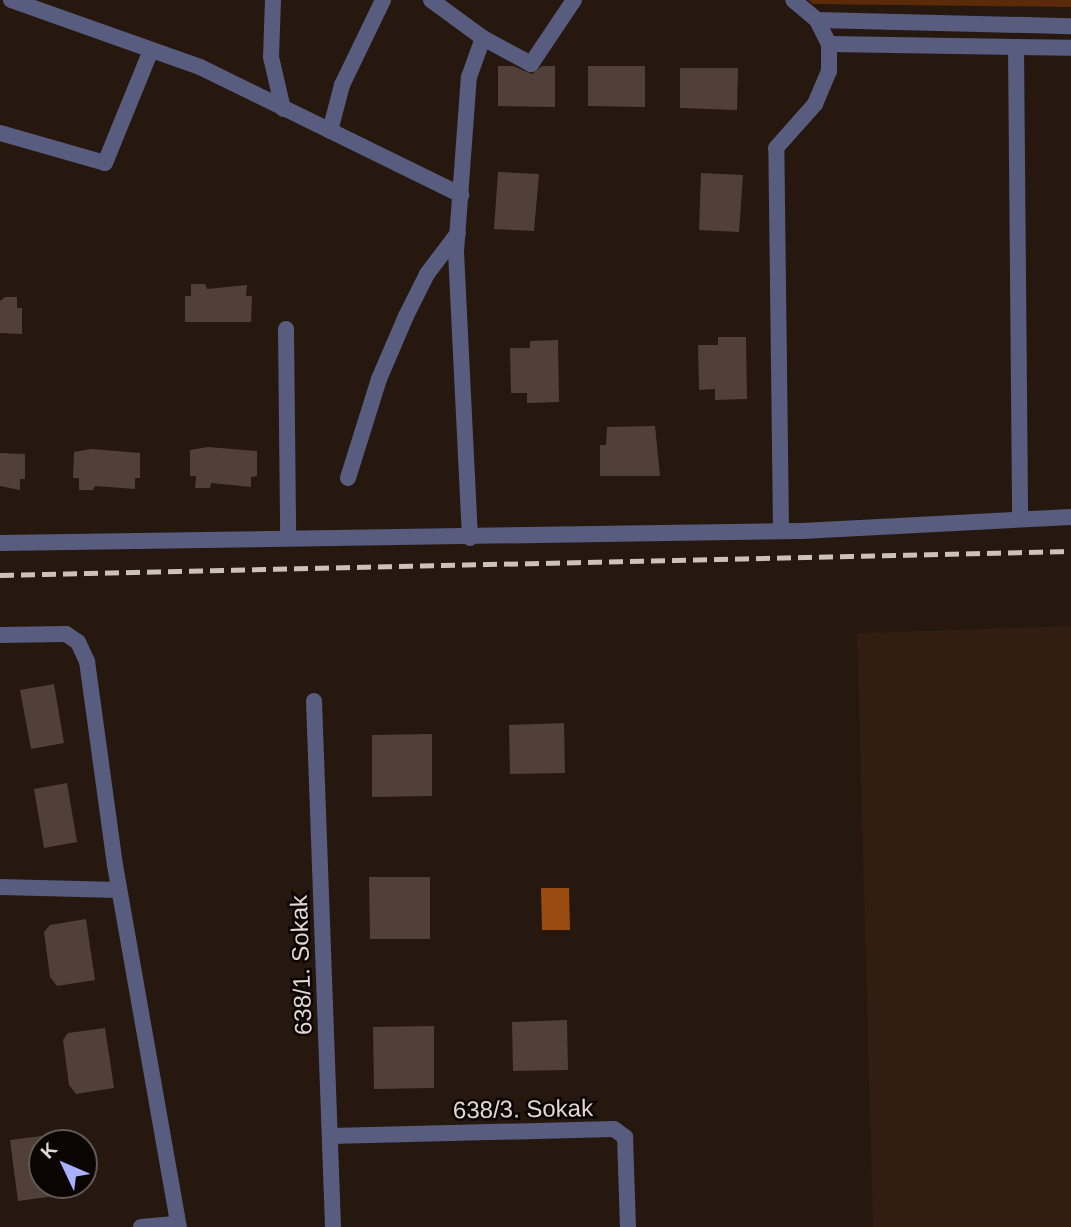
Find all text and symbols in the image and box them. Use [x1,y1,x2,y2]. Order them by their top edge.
street label: 638/1. Sokak [284,894,318,1036]
street label: 638/3. Sokak [453,1093,593,1125]
north arrow [28,1129,98,1199]
text: K [37,1138,61,1163]

